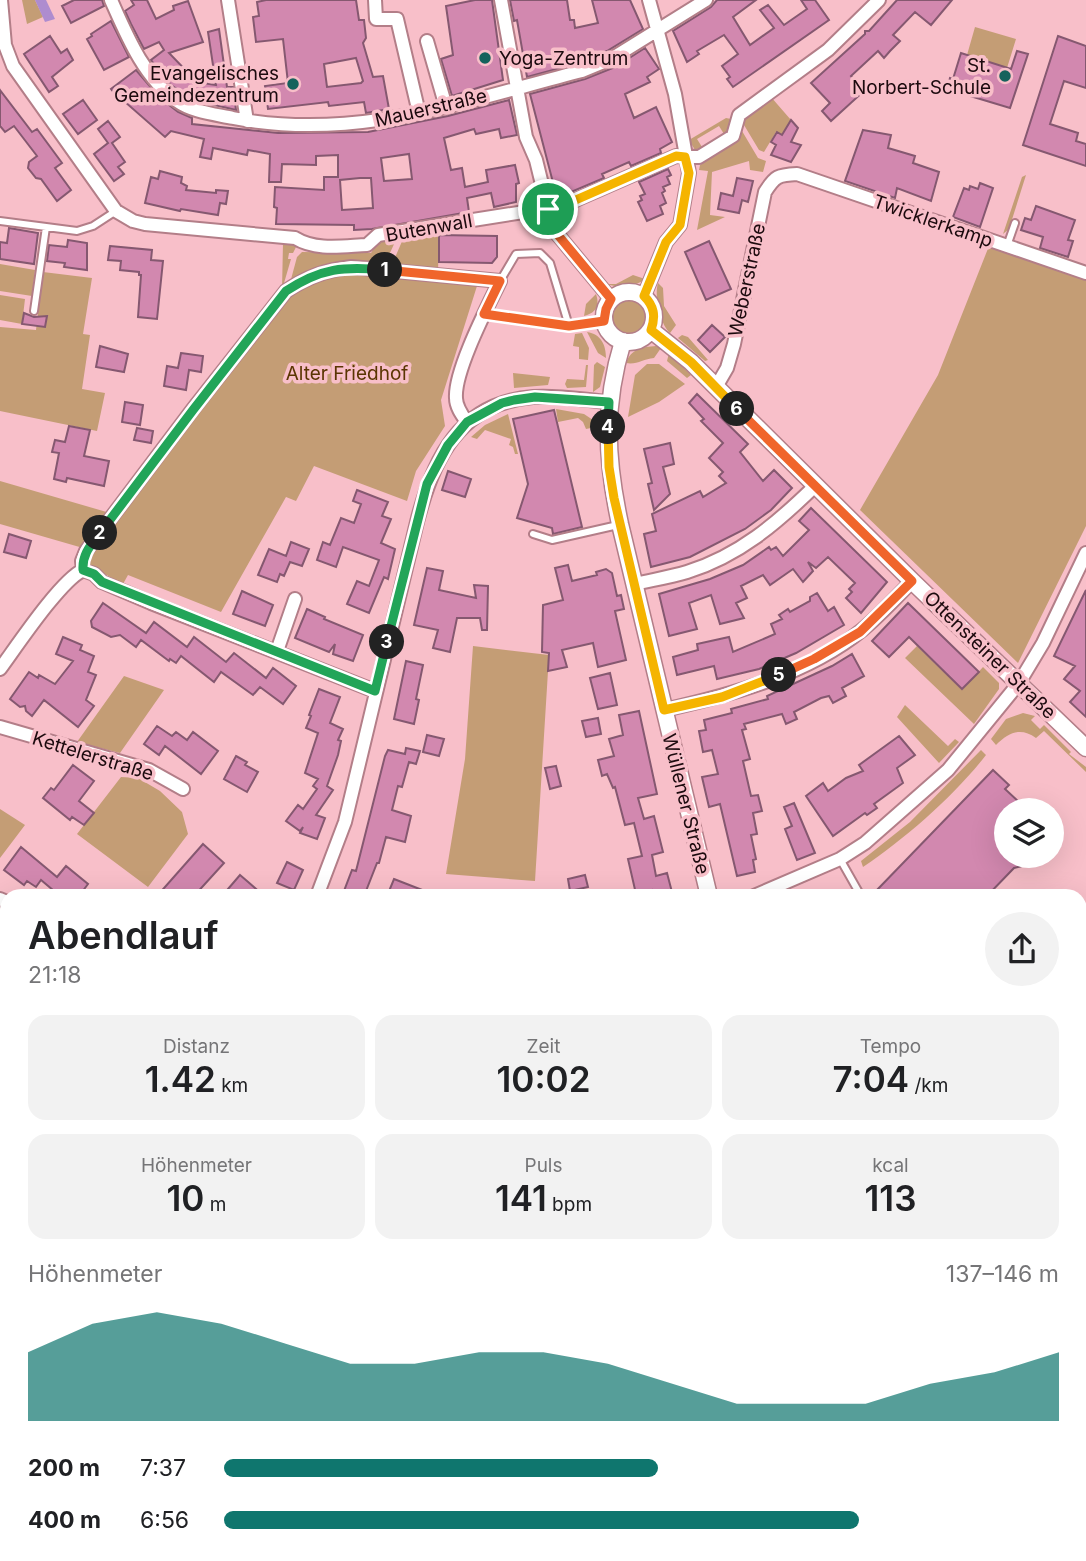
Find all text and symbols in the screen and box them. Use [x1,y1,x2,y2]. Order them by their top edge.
place label: Yoga-Zentrum [499,47,628,70]
marker: Yoga-Zentrum [477,50,493,66]
place label: St. Norbert-Schule [852,54,991,99]
place label: Evangelisches Gemeindezentrum [114,62,279,107]
marker: St. Norbert-Schule [997,68,1013,84]
marker: Evangelisches Gemeindezentrum [285,76,301,92]
street label: Mauerstraße [373,84,489,132]
pin [518,179,578,239]
icon: arrive [529,190,567,228]
street label: Twicklerkamp [870,190,996,252]
street label: Butenwall [384,209,474,247]
street label: Weberstraße [724,221,770,339]
pin: 1 [368,252,402,288]
text: 1 [380,258,389,281]
park label: Alter Friedhof [286,362,408,385]
pin: 6 [720,392,754,426]
text: 6 [730,397,743,420]
pin: 4 [590,410,626,444]
text: 4 [601,415,614,438]
pin: 2 [82,516,118,550]
text: 2 [94,521,105,544]
street label: Ottensteiner Straße [919,586,1061,724]
pin: 3 [370,624,404,660]
text: 3 [380,630,393,653]
pin: 5 [762,658,796,692]
text: 5 [772,663,785,686]
street label: Kettelerstraße [30,727,156,785]
street label: Wüllener Straße [657,731,715,877]
map controls [994,798,1064,868]
button: layers [994,798,1064,868]
text: Abendlauf [28,912,219,958]
button: share [985,912,1059,986]
text: 21:18 [28,961,82,989]
text: Distanz [163,1035,230,1058]
text: Zeit [527,1035,560,1058]
text: Tempo [860,1035,921,1058]
text: 1.42 [145,1058,216,1100]
text: 10:02 [497,1058,590,1100]
text: 7:04 [833,1058,909,1100]
text: km [216,1074,248,1097]
text: /km [909,1074,948,1097]
text: Höhenmeter [141,1154,252,1177]
text: Puls [525,1154,563,1177]
text: kcal [872,1154,909,1177]
text: 10 [167,1177,204,1219]
text: 141 [495,1177,547,1219]
text: 113 [865,1177,916,1219]
text: m [204,1193,226,1216]
text: bpm [547,1193,592,1216]
text: Höhenmeter [28,1260,162,1288]
text: 137–146 m [946,1260,1059,1288]
text: 200 m [28,1454,100,1482]
text: 7:37 [140,1454,186,1482]
text: 400 m [28,1506,101,1534]
text: 6:56 [140,1506,189,1534]

